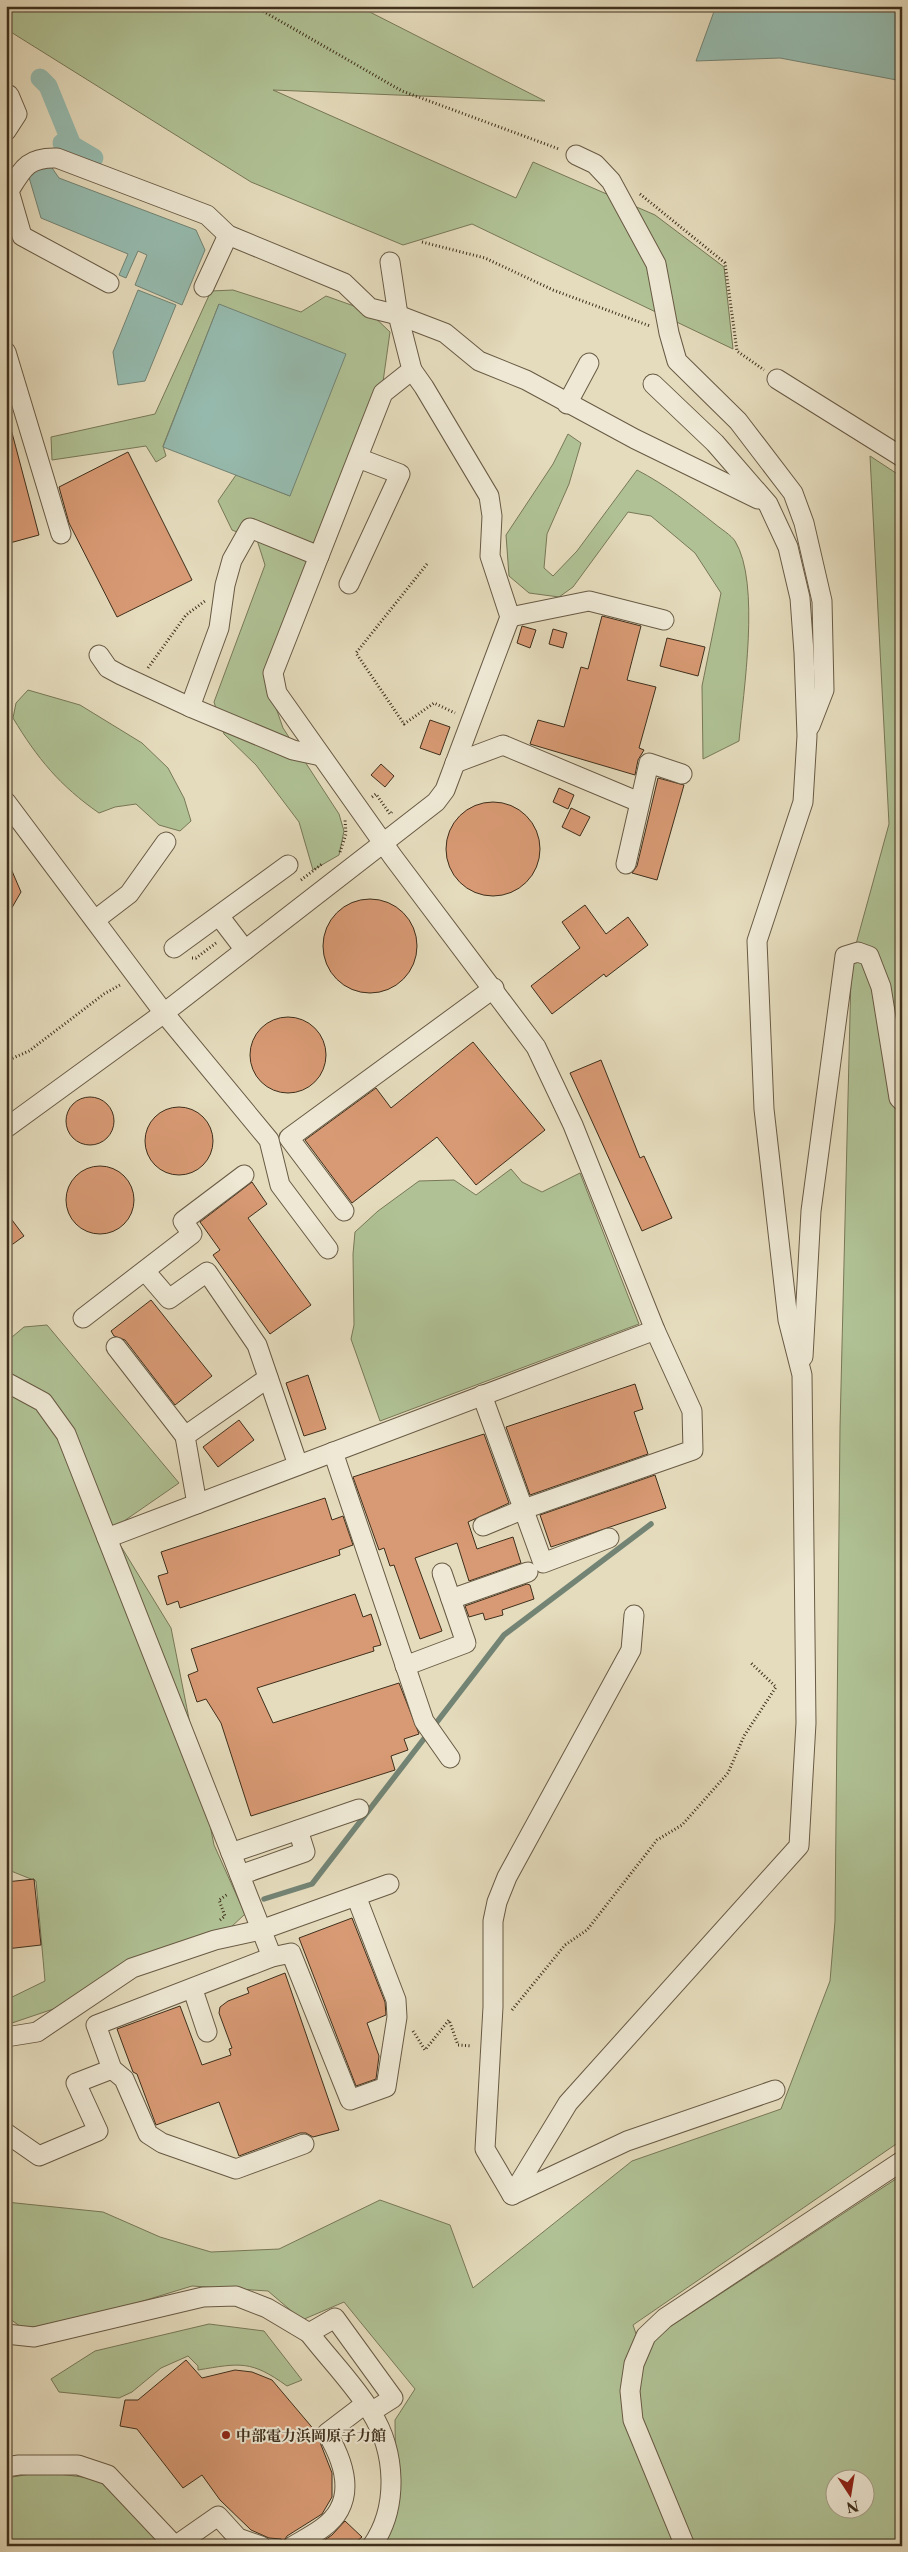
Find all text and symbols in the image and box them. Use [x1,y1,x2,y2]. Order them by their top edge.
place label: 中部電力浜岡原子力館 [236,2426,386,2445]
marker: 中部電力浜岡原子力館 [220,2429,232,2441]
north arrow [826,2470,876,2520]
text: N [845,2497,861,2517]

